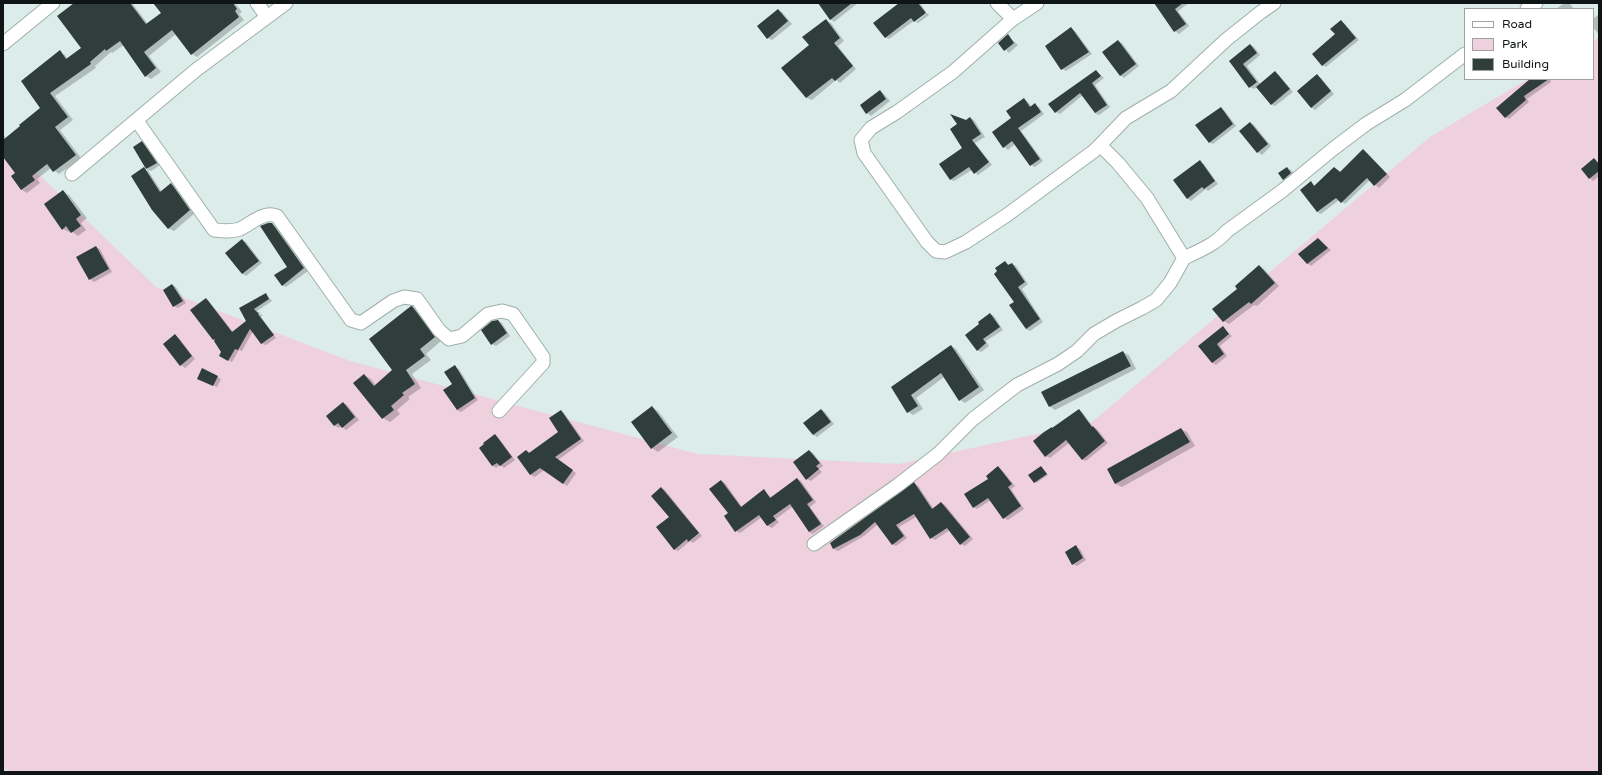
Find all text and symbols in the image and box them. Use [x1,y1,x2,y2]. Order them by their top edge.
legend [1464,8,1594,80]
text: Road [1502,17,1532,31]
text: Park [1502,37,1528,51]
text: Building [1502,57,1549,71]

